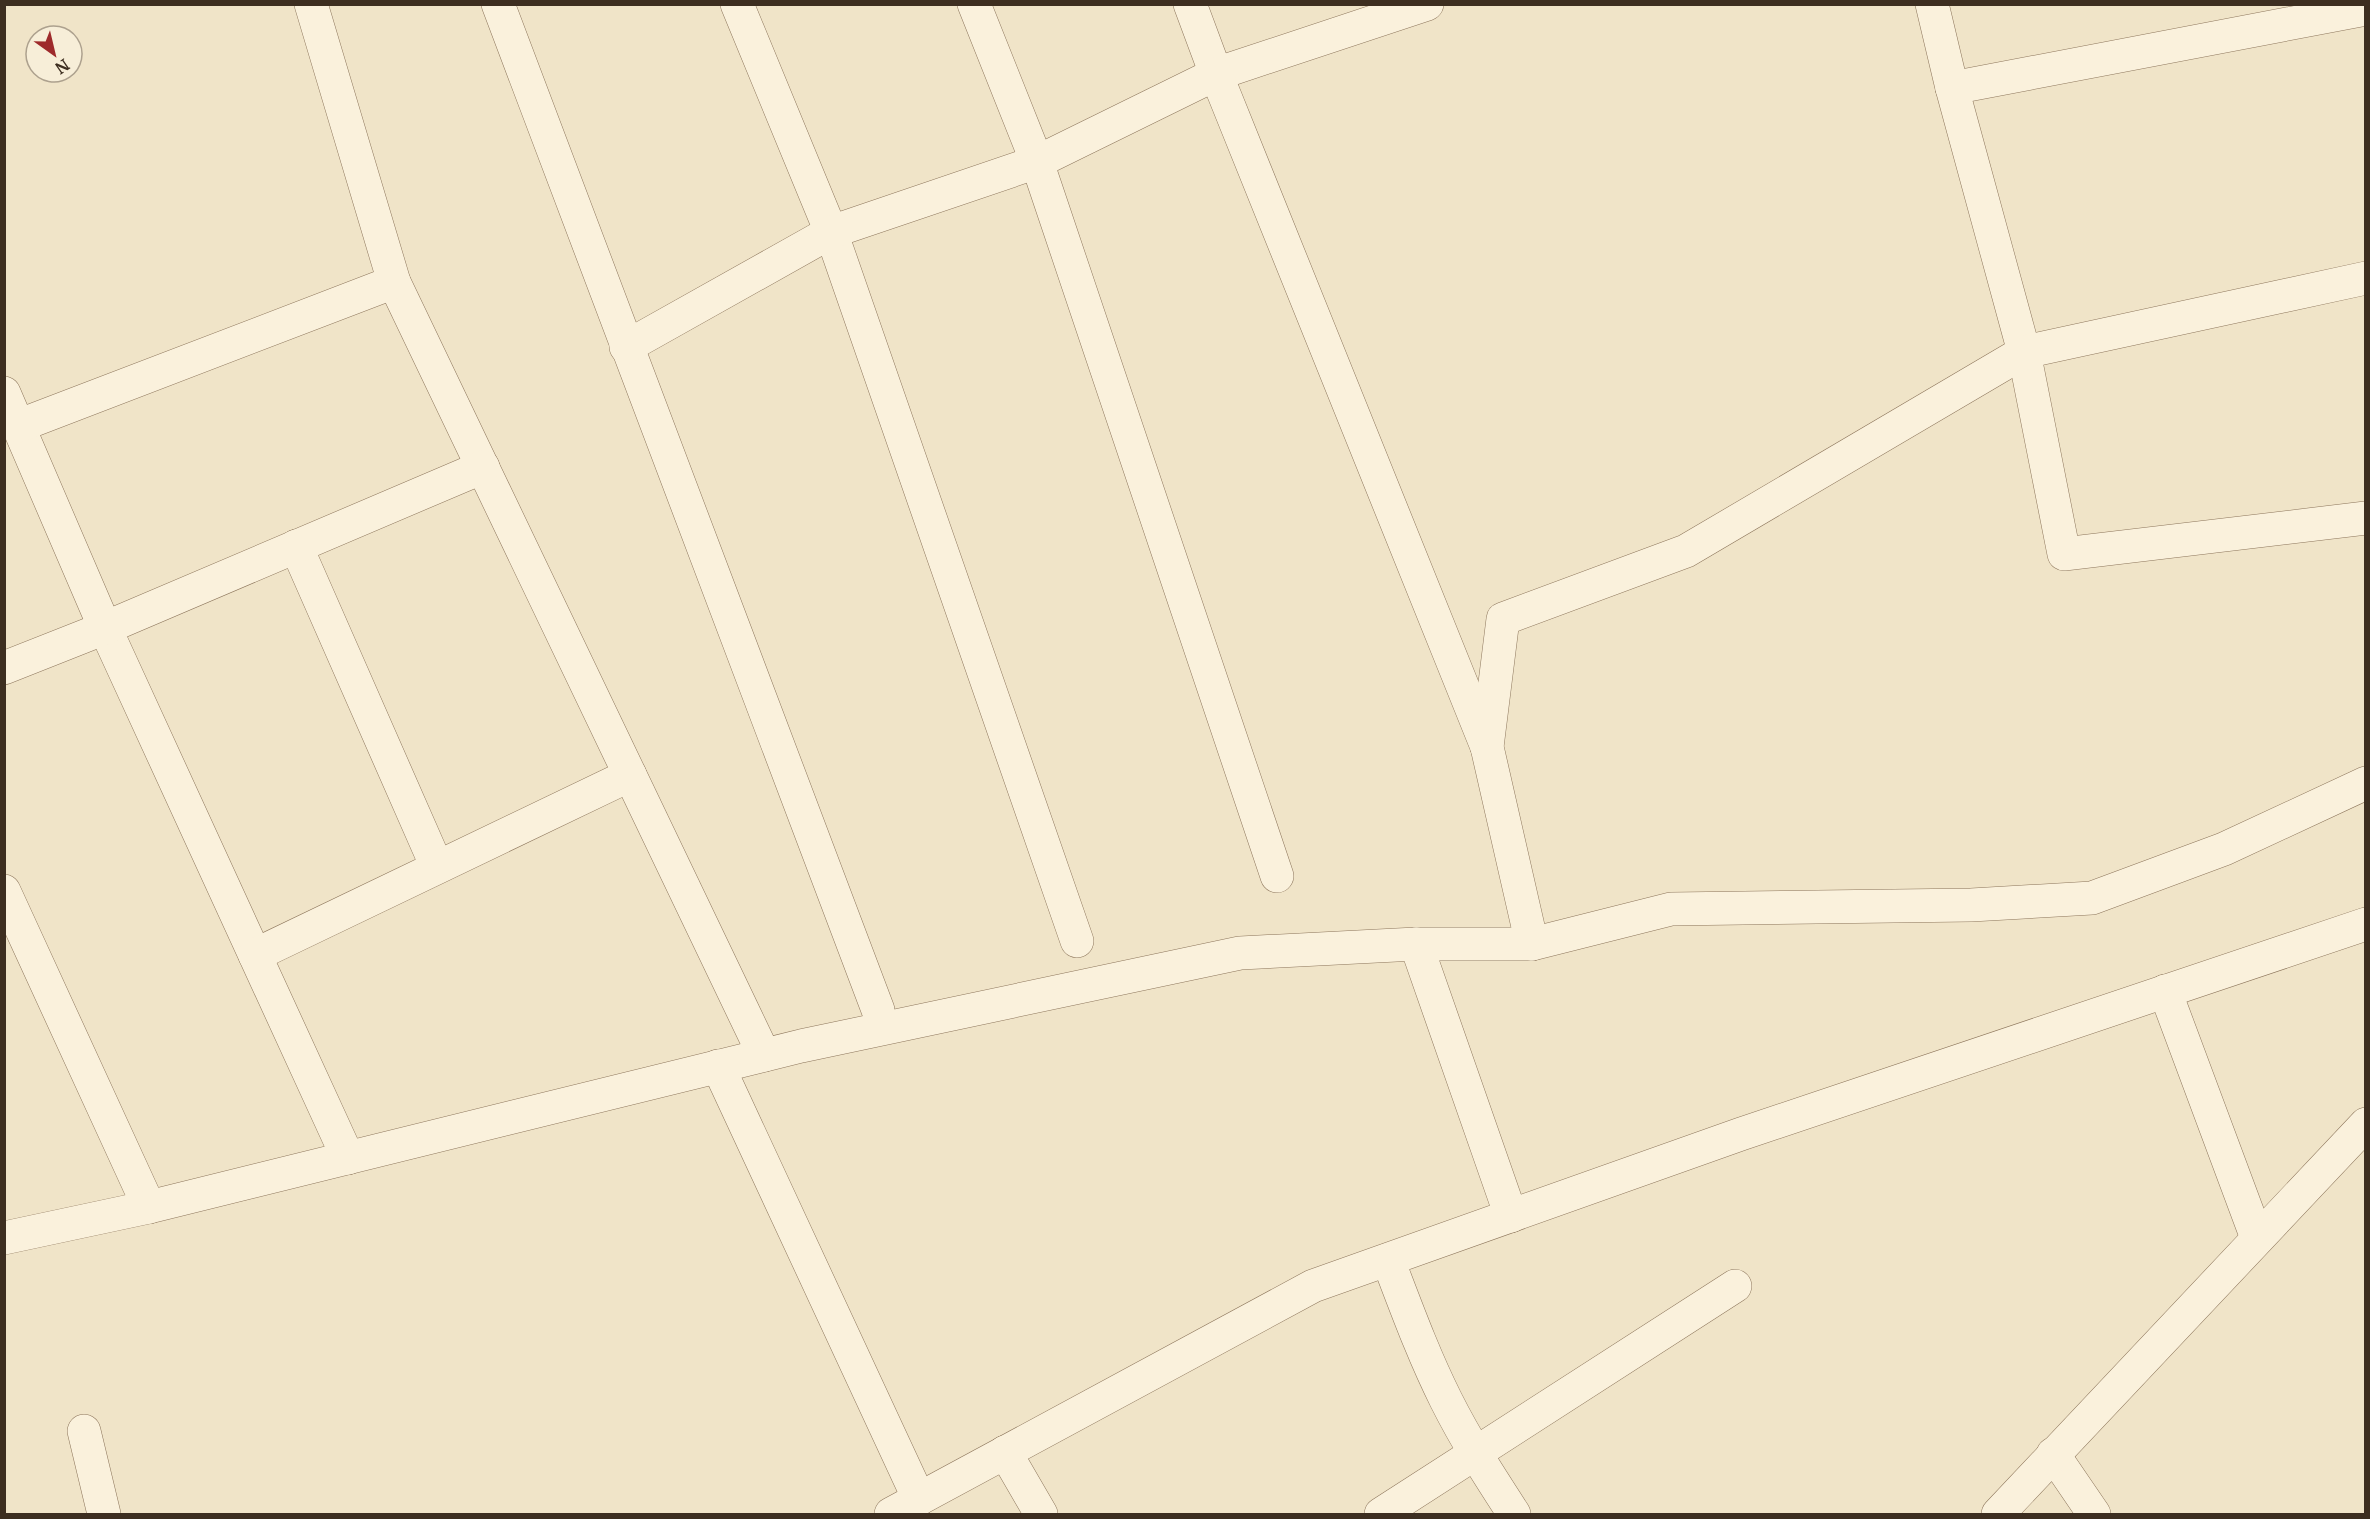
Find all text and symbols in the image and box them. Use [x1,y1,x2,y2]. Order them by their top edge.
north arrow [24,24,84,84]
text: N [51,55,73,78]

